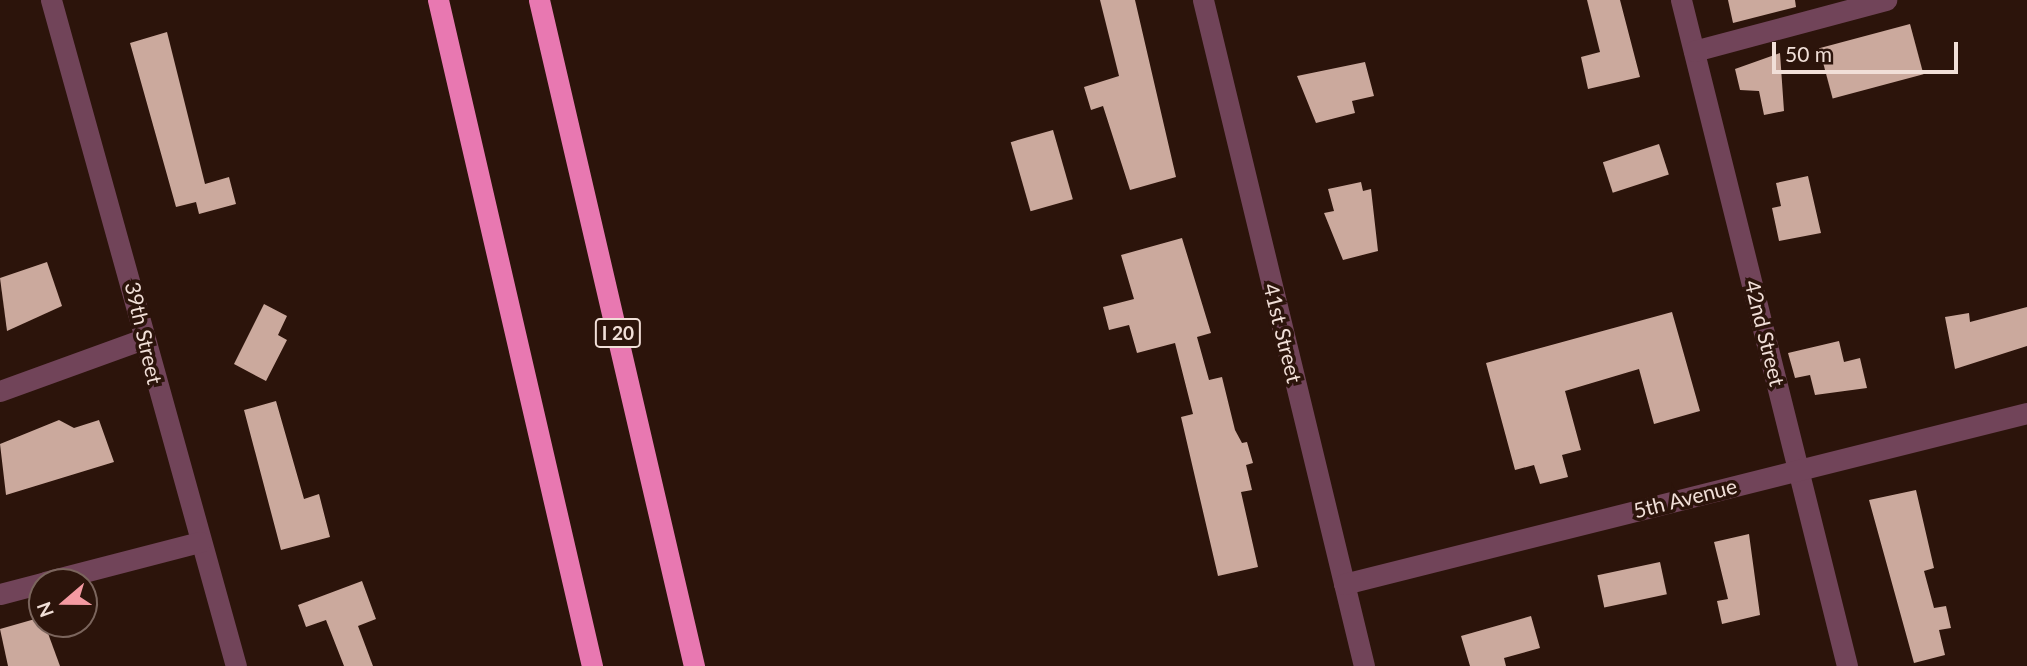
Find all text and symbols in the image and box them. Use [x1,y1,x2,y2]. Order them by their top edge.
scale bar [1775,28,1960,72]
text: 50 m [1785,41,1832,66]
street label: 42nd Street [1740,277,1790,389]
street label: 39th Street [120,279,168,387]
street label: 41st Street [1258,281,1308,385]
road number: I 20 [594,318,642,348]
street label: 5th Avenue [1630,473,1740,523]
north arrow [28,568,98,638]
text: N [31,599,58,620]

